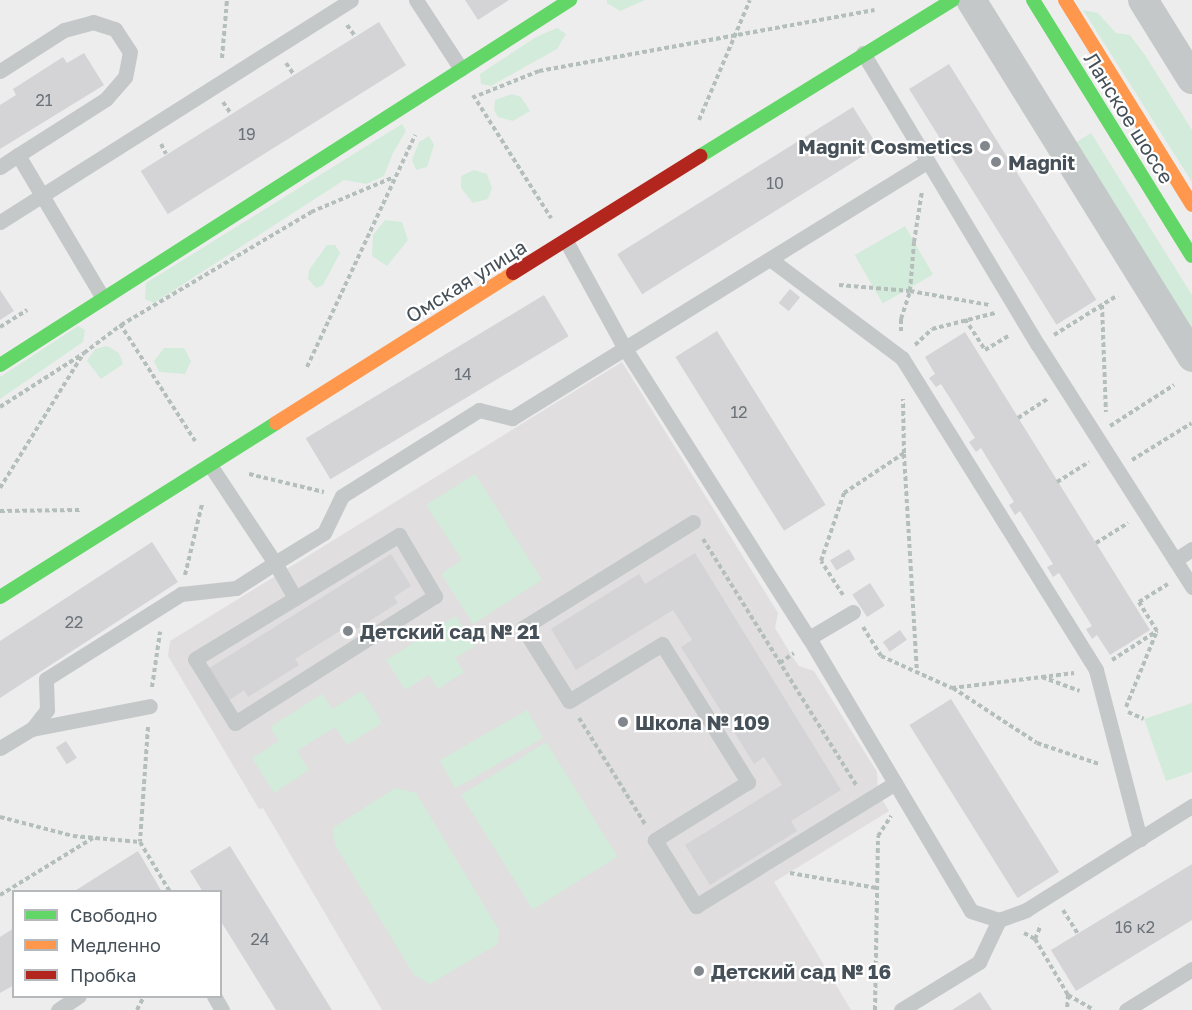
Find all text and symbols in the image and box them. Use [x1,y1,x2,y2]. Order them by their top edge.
street label: Ланское шоссе [1079,48,1179,188]
house number: 21 [35,90,53,110]
house number: 19 [238,124,256,144]
place label: Magnit Cosmetics [798,134,973,158]
marker: Magnit Cosmetics [978,139,992,153]
place label: Magnit [1008,150,1075,174]
marker: Magnit [989,155,1003,169]
house number: 10 [766,173,784,193]
street label: Омская улица [401,234,531,328]
house number: 14 [454,364,472,384]
house number: 12 [730,402,748,422]
house number: 22 [65,612,83,632]
place label: Детский сад № 21 [360,619,540,643]
marker: Детский сад № 21 [341,624,355,638]
place label: Школа № 109 [635,710,770,734]
marker: Школа № 109 [616,715,630,729]
legend [12,890,222,998]
text: Свободно [70,904,157,926]
house number: 16 к2 [1115,917,1155,937]
house number: 24 [250,929,270,949]
text: Медленно [70,934,161,956]
place label: Детский сад № 16 [711,959,891,983]
text: Пробка [70,964,136,986]
marker: Детский сад № 16 [692,964,706,978]

